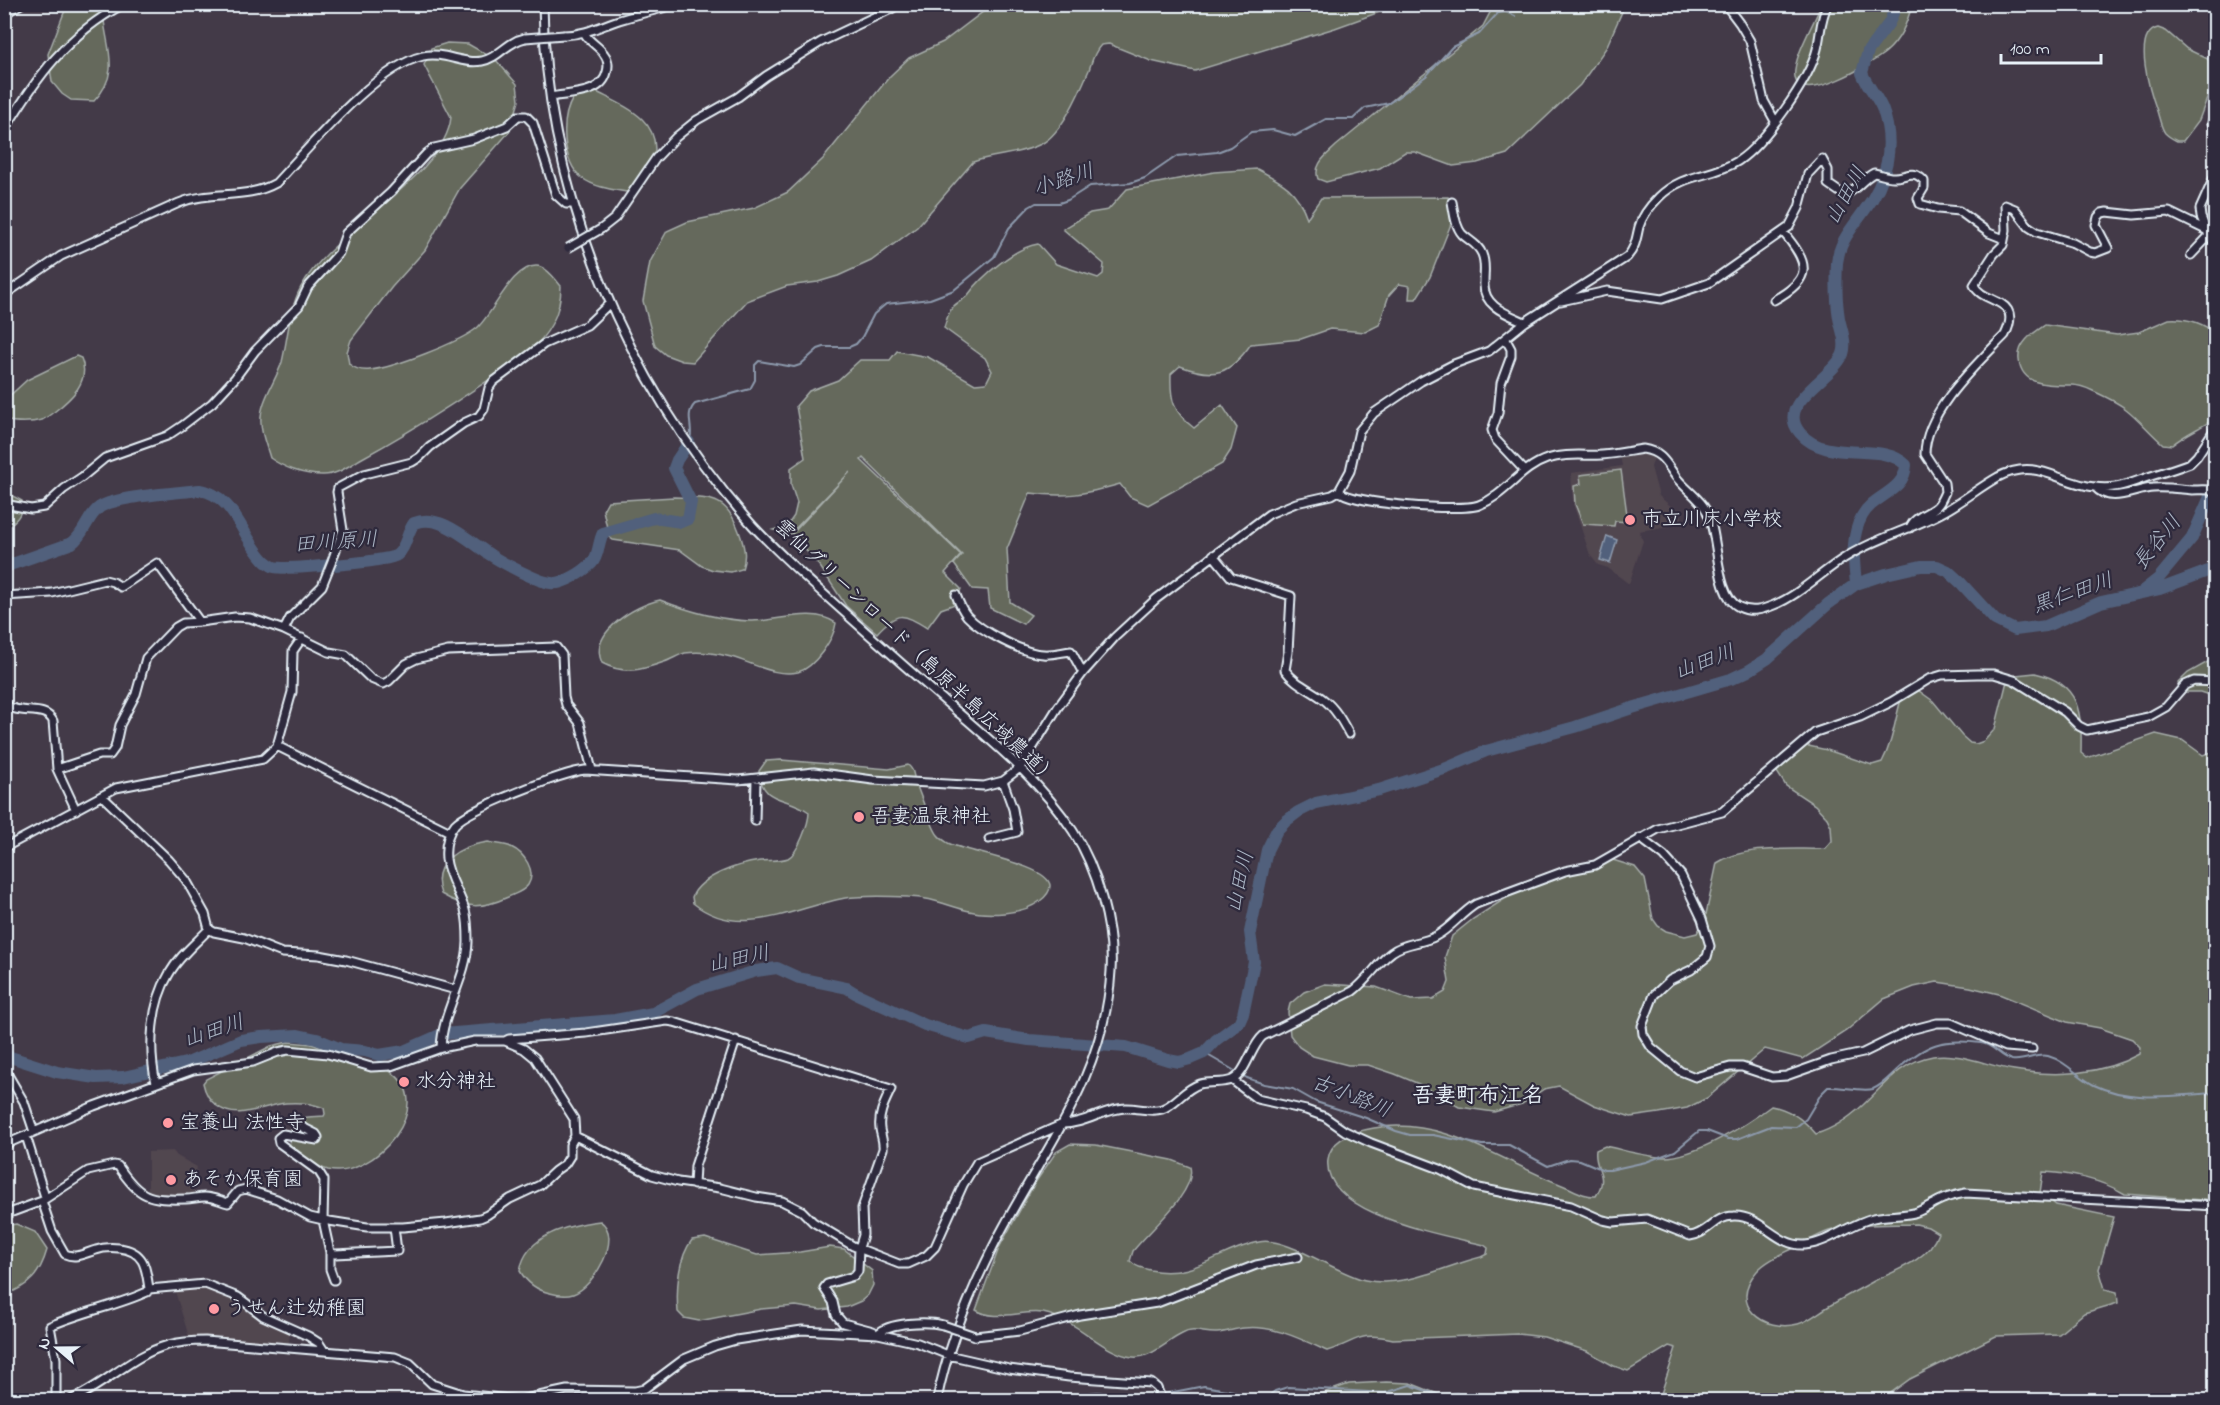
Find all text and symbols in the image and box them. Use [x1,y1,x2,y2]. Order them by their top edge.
scale bar [2001,27,2102,65]
text: 100 m [2010,37,2050,63]
water label: 小路川 [1029,157,1099,205]
water label: 山田川 [1819,161,1875,231]
place label: 市立川床小学校 [1642,506,1782,535]
water label: 長谷川 [2127,509,2189,577]
street label: 雲仙グリーンロード（島原半島広域農道） [767,513,1063,793]
marker: 市立川床小学校 [1623,513,1637,527]
water label: 田川原川 [293,525,379,561]
water label: 黒仁田川 [2028,566,2118,622]
water label: 山田川 [1670,638,1740,688]
place label: 吾妻温泉神社 [871,803,991,832]
marker: 吾妻温泉神社 [852,810,866,824]
water label: 山田川 [1219,848,1263,916]
water label: 山田川 [705,939,773,981]
water label: 山田川 [179,1008,249,1056]
water label: 古小路川 [1306,1067,1396,1127]
place label: 水分神社 [416,1068,496,1097]
marker: 水分神社 [397,1075,411,1089]
district label: 吾妻町布江名 [1412,1081,1544,1113]
place label: 宝養山 法性寺 [180,1109,305,1138]
marker: 宝養山 法性寺 [161,1116,175,1130]
place label: あそか保育園 [183,1166,303,1195]
marker: あそか保育園 [164,1173,178,1187]
place label: うせん辻幼稚園 [226,1295,366,1324]
marker: うせん辻幼稚園 [207,1302,221,1316]
north arrow [27,1318,87,1378]
text: N [32,1334,58,1353]

